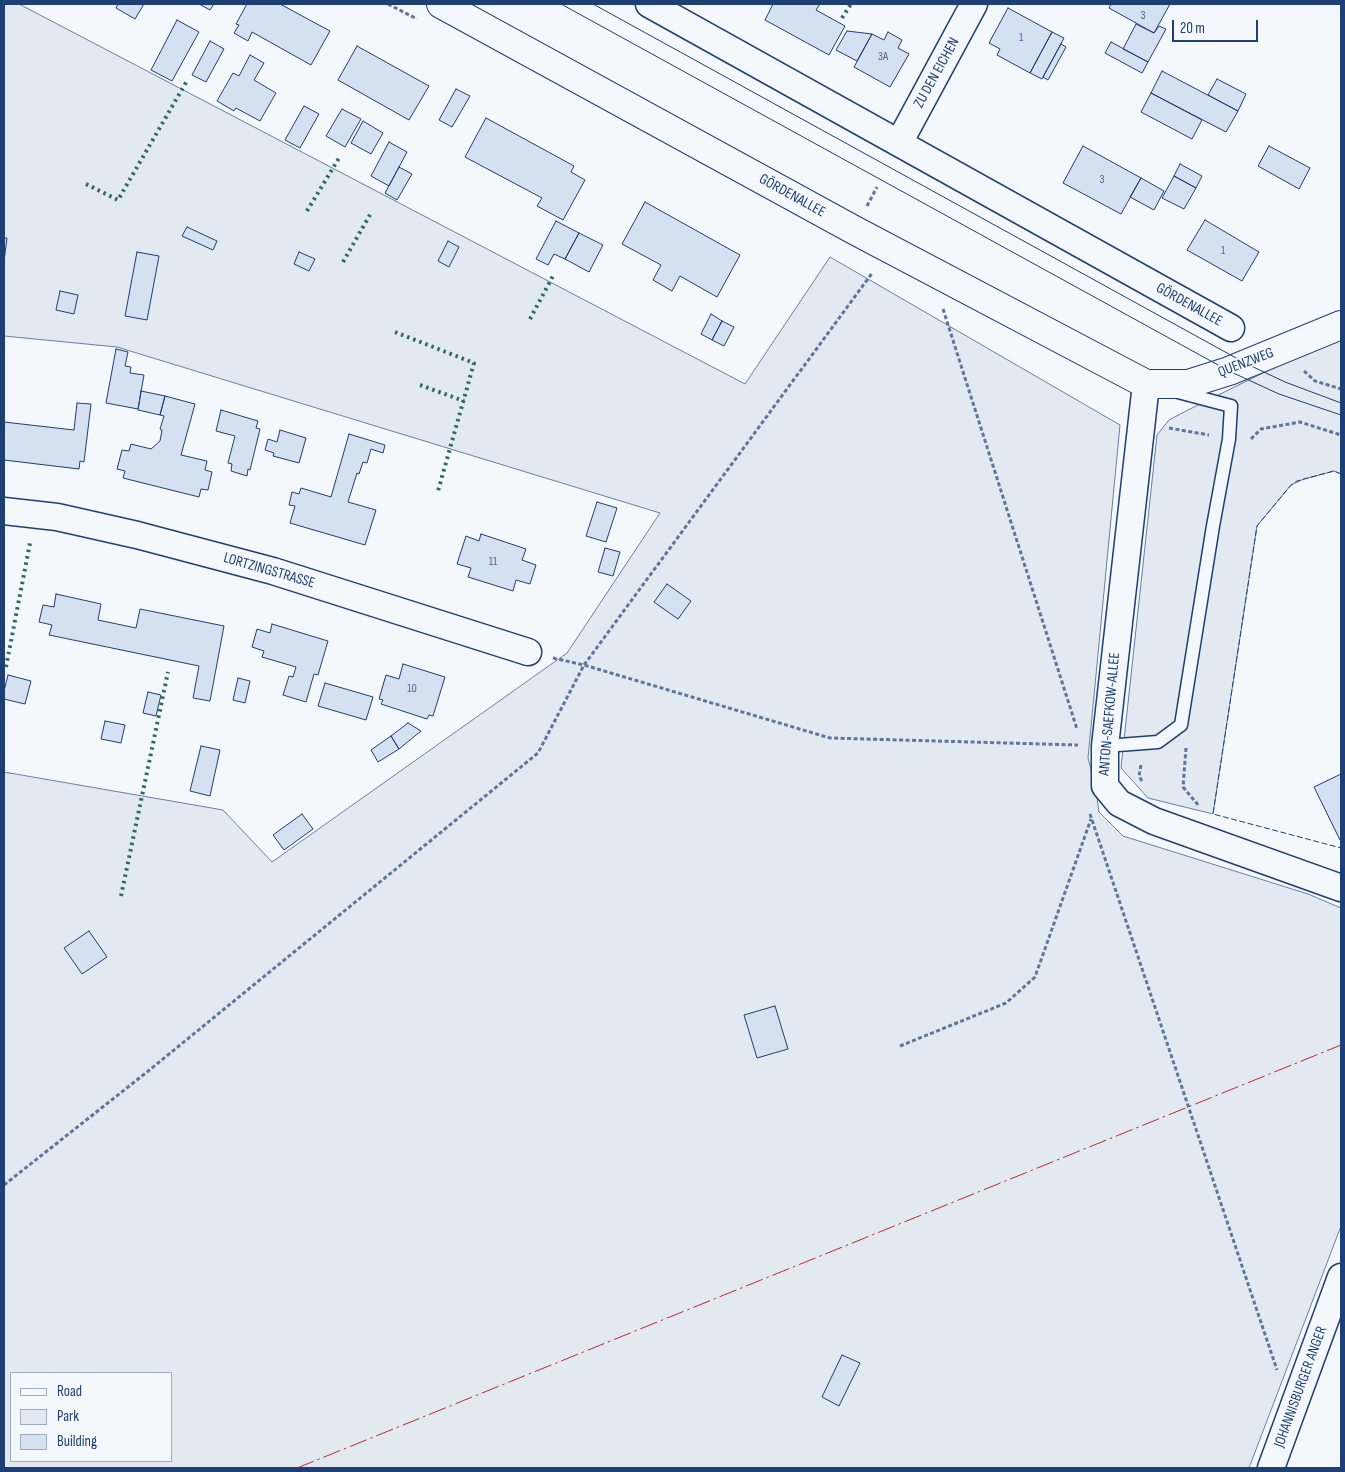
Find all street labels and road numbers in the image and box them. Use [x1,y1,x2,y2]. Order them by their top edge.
street label: ZU DEN EICHEN [910,35,964,111]
street label: GÖRDENALLEE [756,170,828,222]
street label: GÖRDENALLEE [1153,279,1225,331]
street label: QUENZWEG [1216,344,1276,382]
street label: LORTZINGSTRASSE [221,549,317,593]
street label: ANTON-SAEFKOW-ALLEE [1096,652,1124,776]
street label: JOHANNISBURGER ANGER [1271,1324,1331,1450]

